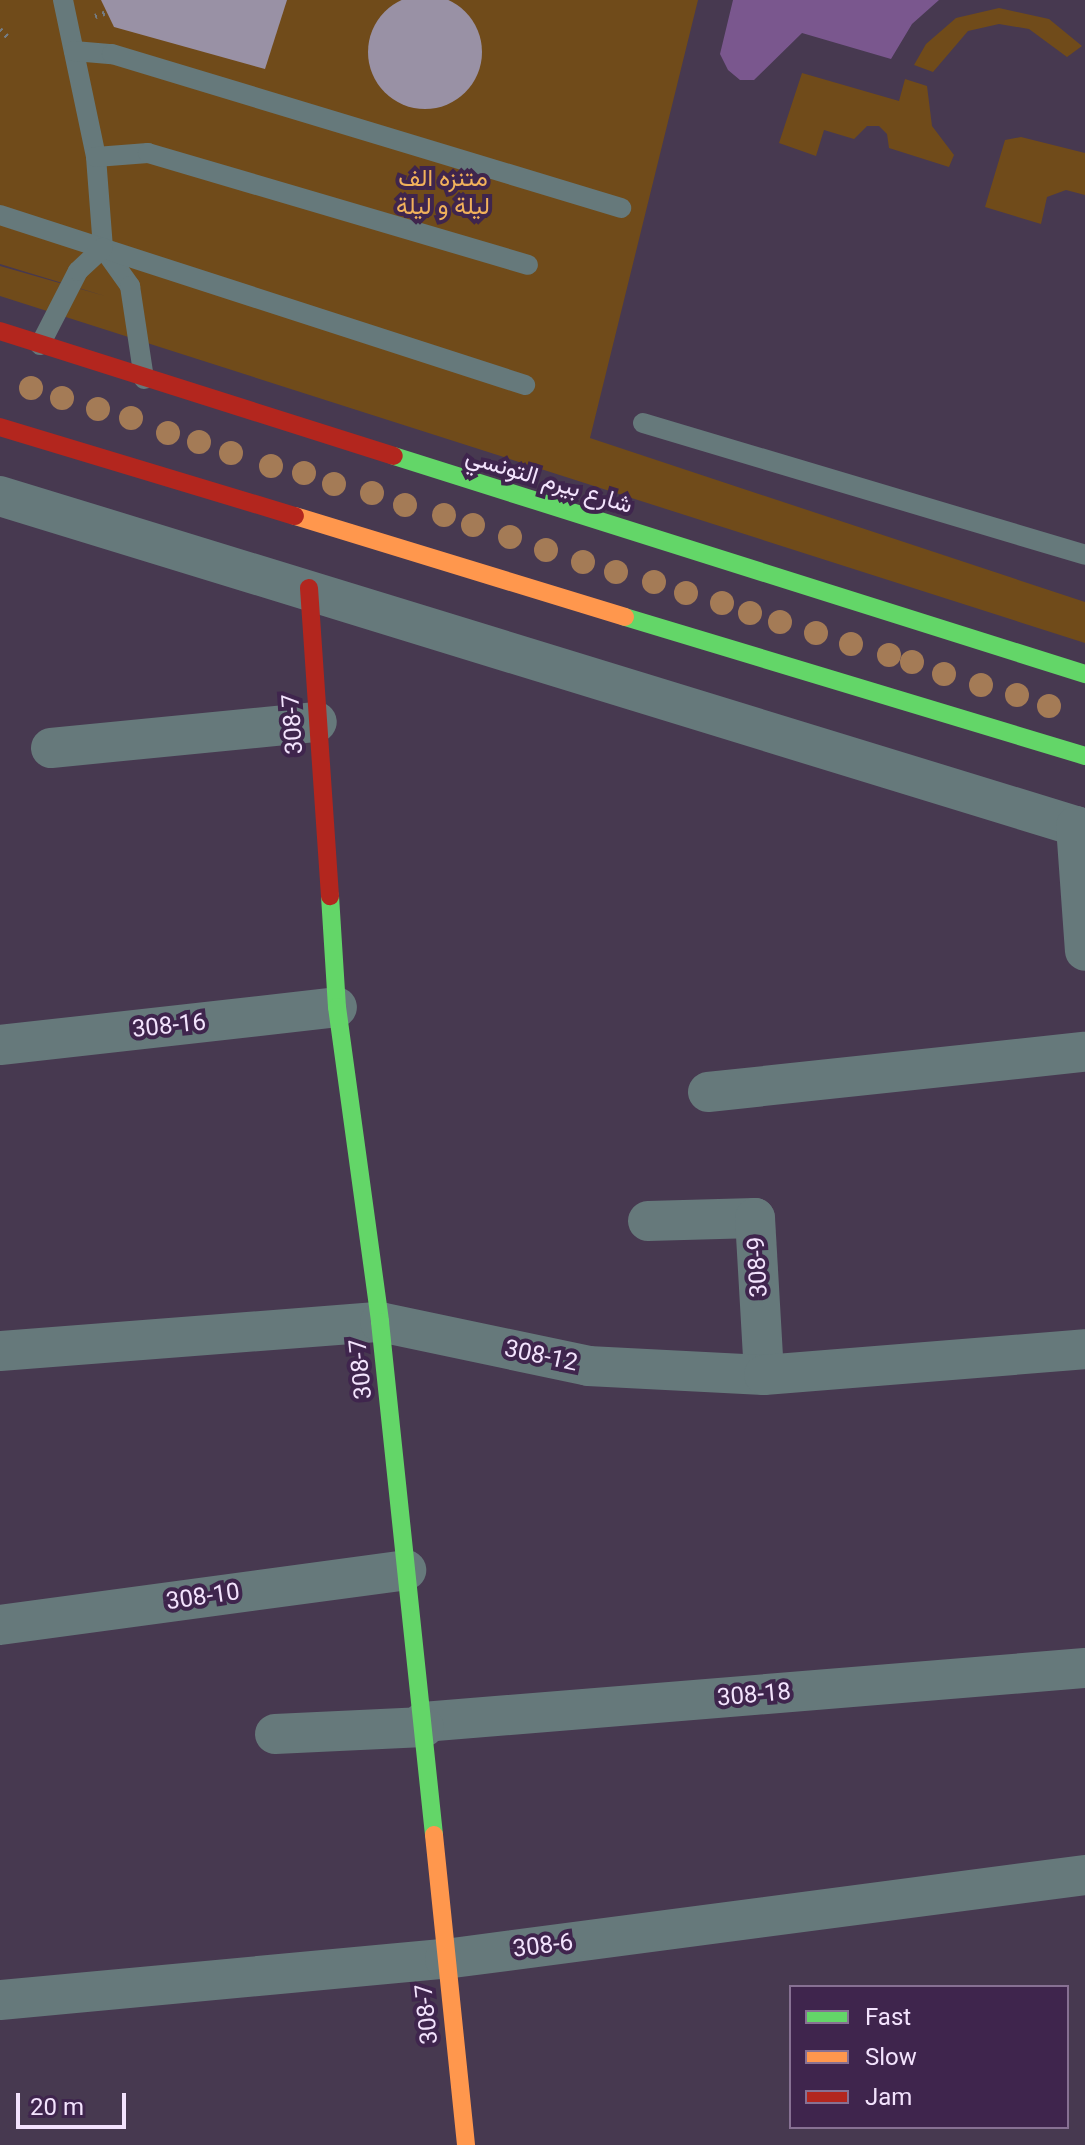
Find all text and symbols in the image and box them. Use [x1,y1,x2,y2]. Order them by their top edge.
park label: متنزه الف ليلة و ليلة [396,165,490,221]
street label: شارع بيرم التونسي [462,442,636,520]
street label: 308-7 [277,693,309,755]
street label: 308-16 [131,1008,207,1044]
street label: 308-9 [742,1236,774,1298]
street label: 308-12 [502,1334,580,1378]
street label: 308-7 [344,1337,378,1401]
street label: 308-10 [164,1578,242,1616]
street label: 308-18 [716,1677,792,1713]
street label: 308-6 [511,1928,575,1964]
street label: 308-7 [410,1982,444,2046]
legend [789,1985,1069,2129]
text: Fast [865,2003,911,2031]
text: Slow [865,2043,917,2071]
scale bar [20,2077,130,2127]
text: Jam [865,2083,912,2111]
text: 20 m [30,2093,84,2121]

